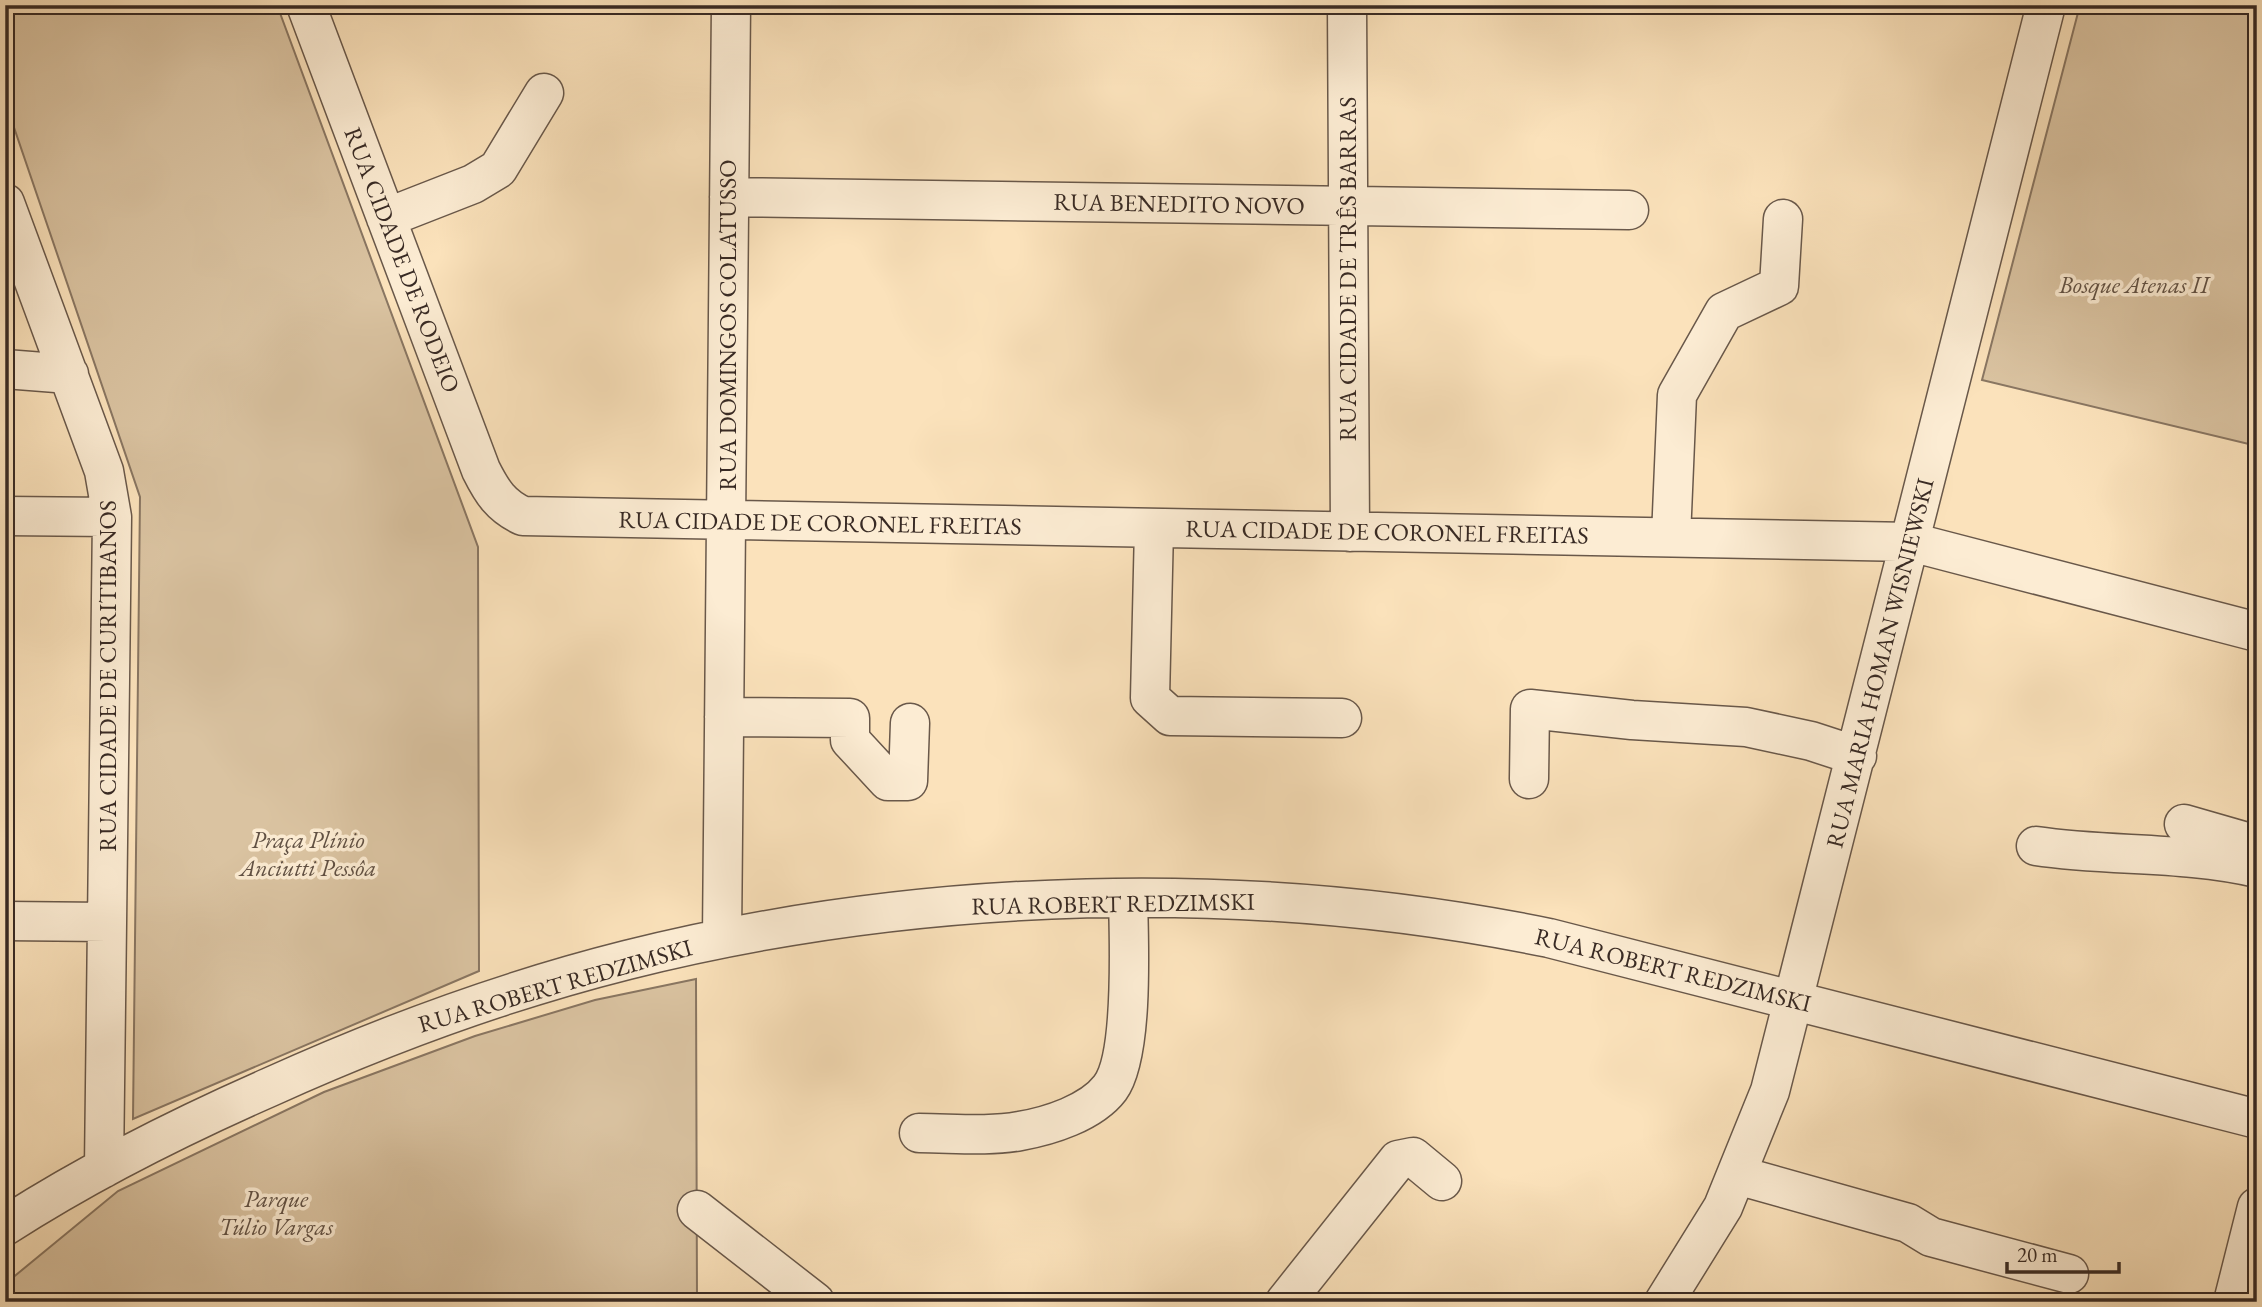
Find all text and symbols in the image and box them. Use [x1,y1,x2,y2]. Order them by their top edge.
street label: RUA CIDADE DE TRÊS BARRAS [1332,97,1363,441]
street label: RUA CIDADE DE RODEIO [338,123,467,397]
street label: RUA DOMINGOS COLATUSSO [712,159,743,491]
street label: RUA BENEDITO NOVO [1053,186,1305,221]
park label: Bosque Atenas II [2058,269,2211,301]
street label: RUA MARIA HOMAN WISNIEWSKI [1819,475,1941,851]
street label: RUA CIDADE DE CURITIBANOS [92,500,123,852]
street label: RUA CIDADE DE CORONEL FREITAS [618,503,1022,542]
street label: RUA CIDADE DE CORONEL FREITAS [1185,512,1589,551]
park label: Praça Plínio Anciutti Pessôa [238,824,376,883]
street label: RUA ROBERT REDZIMSKI [971,886,1255,921]
street label: RUA ROBERT REDZIMSKI [1532,920,1814,1019]
street label: RUA ROBERT REDZIMSKI [414,932,695,1039]
park label: Parque Túlio Vargas [219,1183,333,1242]
scale bar [2007,1230,2118,1274]
text: 20 m [2017,1241,2058,1268]

